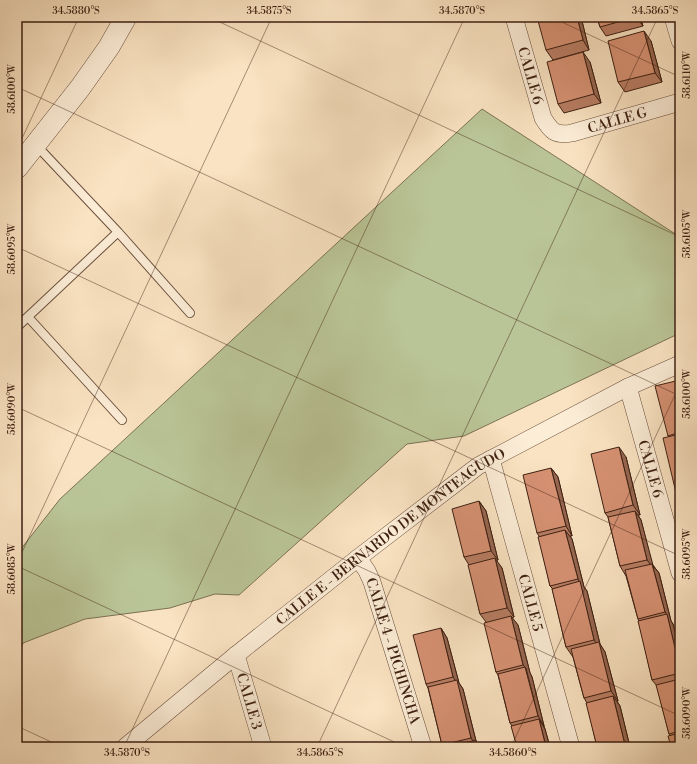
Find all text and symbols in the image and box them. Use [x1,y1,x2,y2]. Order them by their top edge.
text: 34.5880°S [52,5,100,17]
text: 34.5875°S [246,5,292,17]
text: 34.5870°S [439,5,485,17]
text: 34.5865°S [632,5,678,17]
street label: CALLE 6 [513,45,547,107]
text: 58.6110°W [681,50,693,99]
text: 58.6100°W [6,63,18,114]
street label: CALLE G [586,104,650,138]
text: 58.6105°W [681,209,693,258]
text: 58.6095°W [6,223,18,274]
text: 58.6100°W [681,368,693,419]
text: 58.6090°W [6,382,18,435]
street label: CALLE 6 [633,438,667,501]
street label: CALLE E - BERNARDO DE MONTEAGUDO [273,445,509,630]
text: 58.6095°W [681,528,693,579]
text: 58.6085°W [6,543,18,594]
street label: CALLE 5 [513,572,546,634]
street label: CALLE 4 - PICHINCHA [361,576,424,727]
street label: CALLE 3 [232,671,266,732]
text: 58.6090°W [681,686,693,739]
text: 34.5870°S [104,747,150,759]
text: 34.5865°S [297,747,343,759]
text: 34.5860°S [489,747,537,759]

